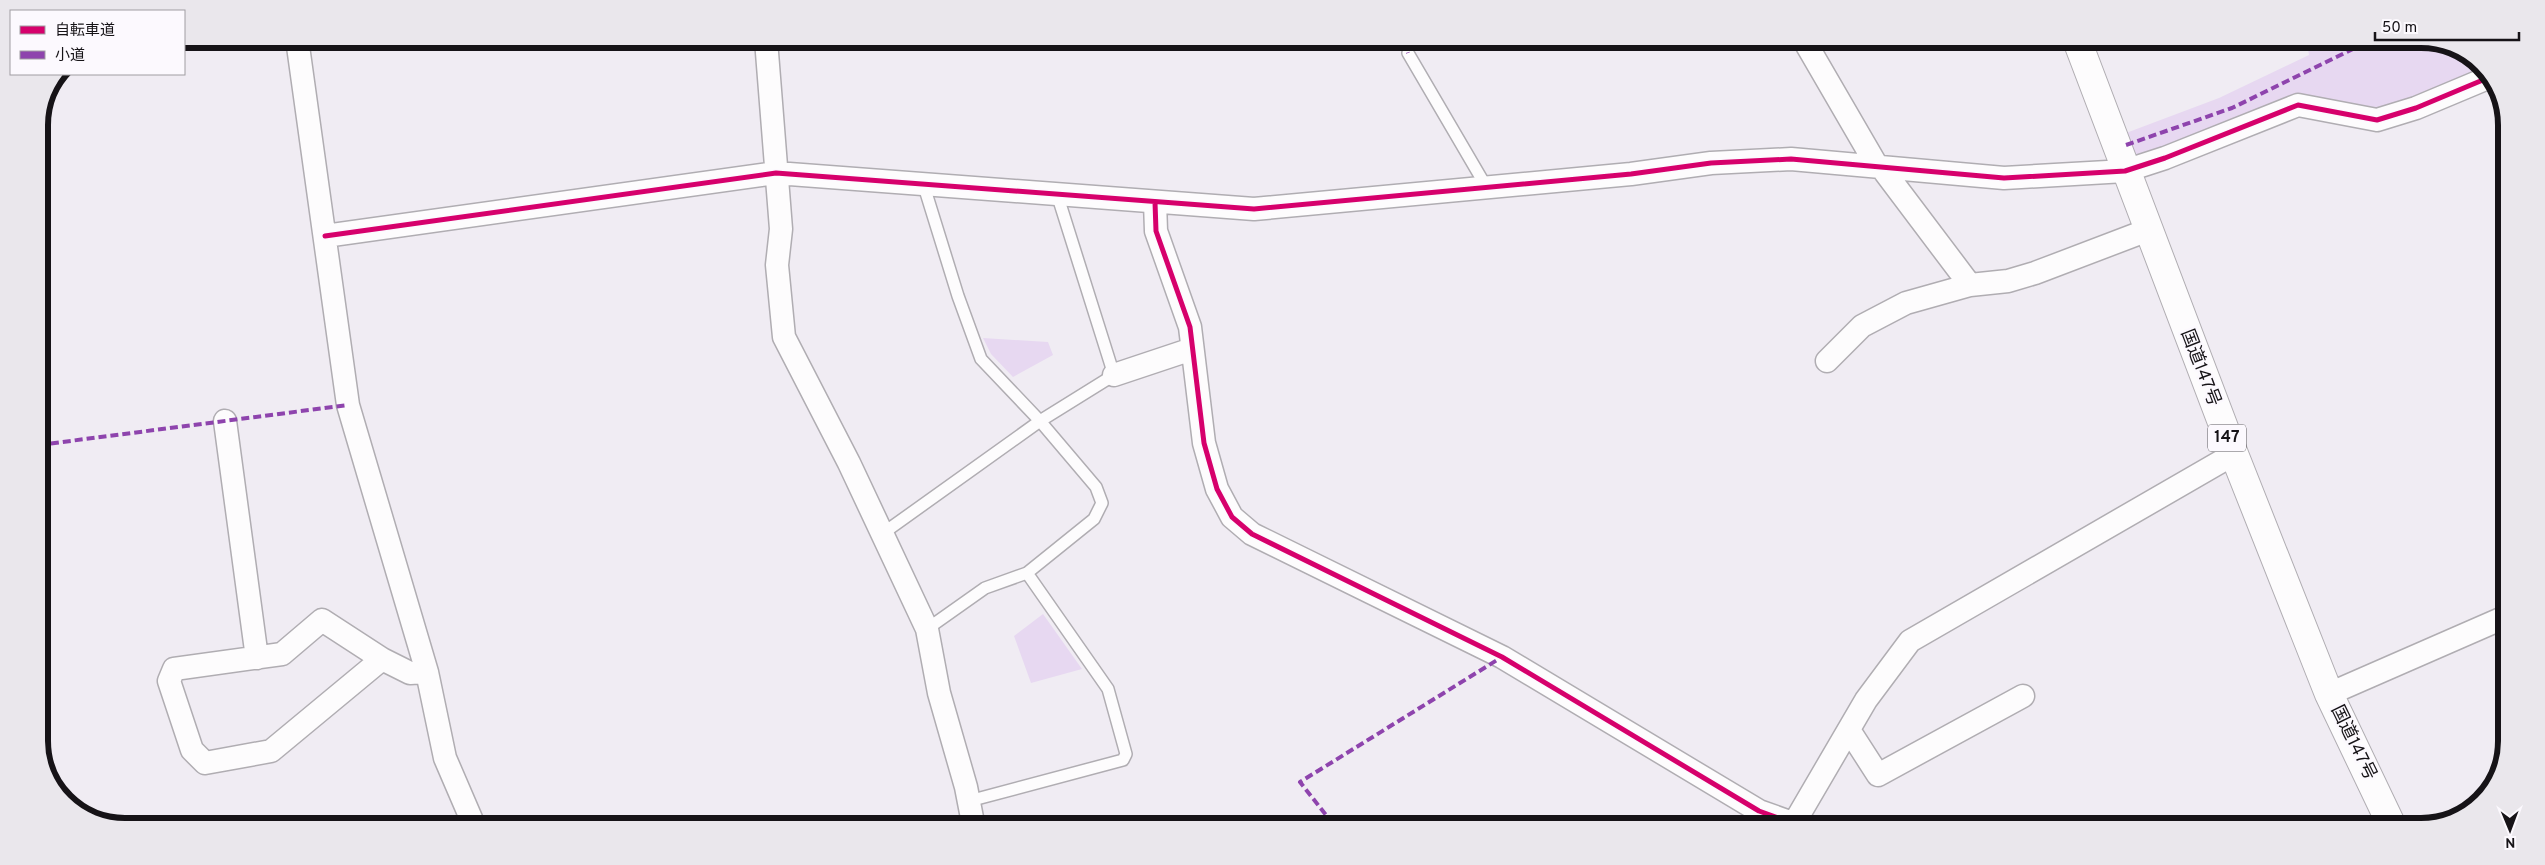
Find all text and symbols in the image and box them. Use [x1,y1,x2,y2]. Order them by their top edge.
legend [10,10,185,75]
scale bar [2375,10,2519,42]
text: 50 m [2382,19,2417,38]
text: 自転車道 [55,22,115,41]
text: 小道 [55,47,85,66]
street label: 国道147号 [2175,326,2225,410]
road number: 147 [2208,424,2246,452]
street label: 国道147号 [2325,702,2381,784]
north arrow [2485,805,2535,855]
text: N [2505,833,2515,850]

